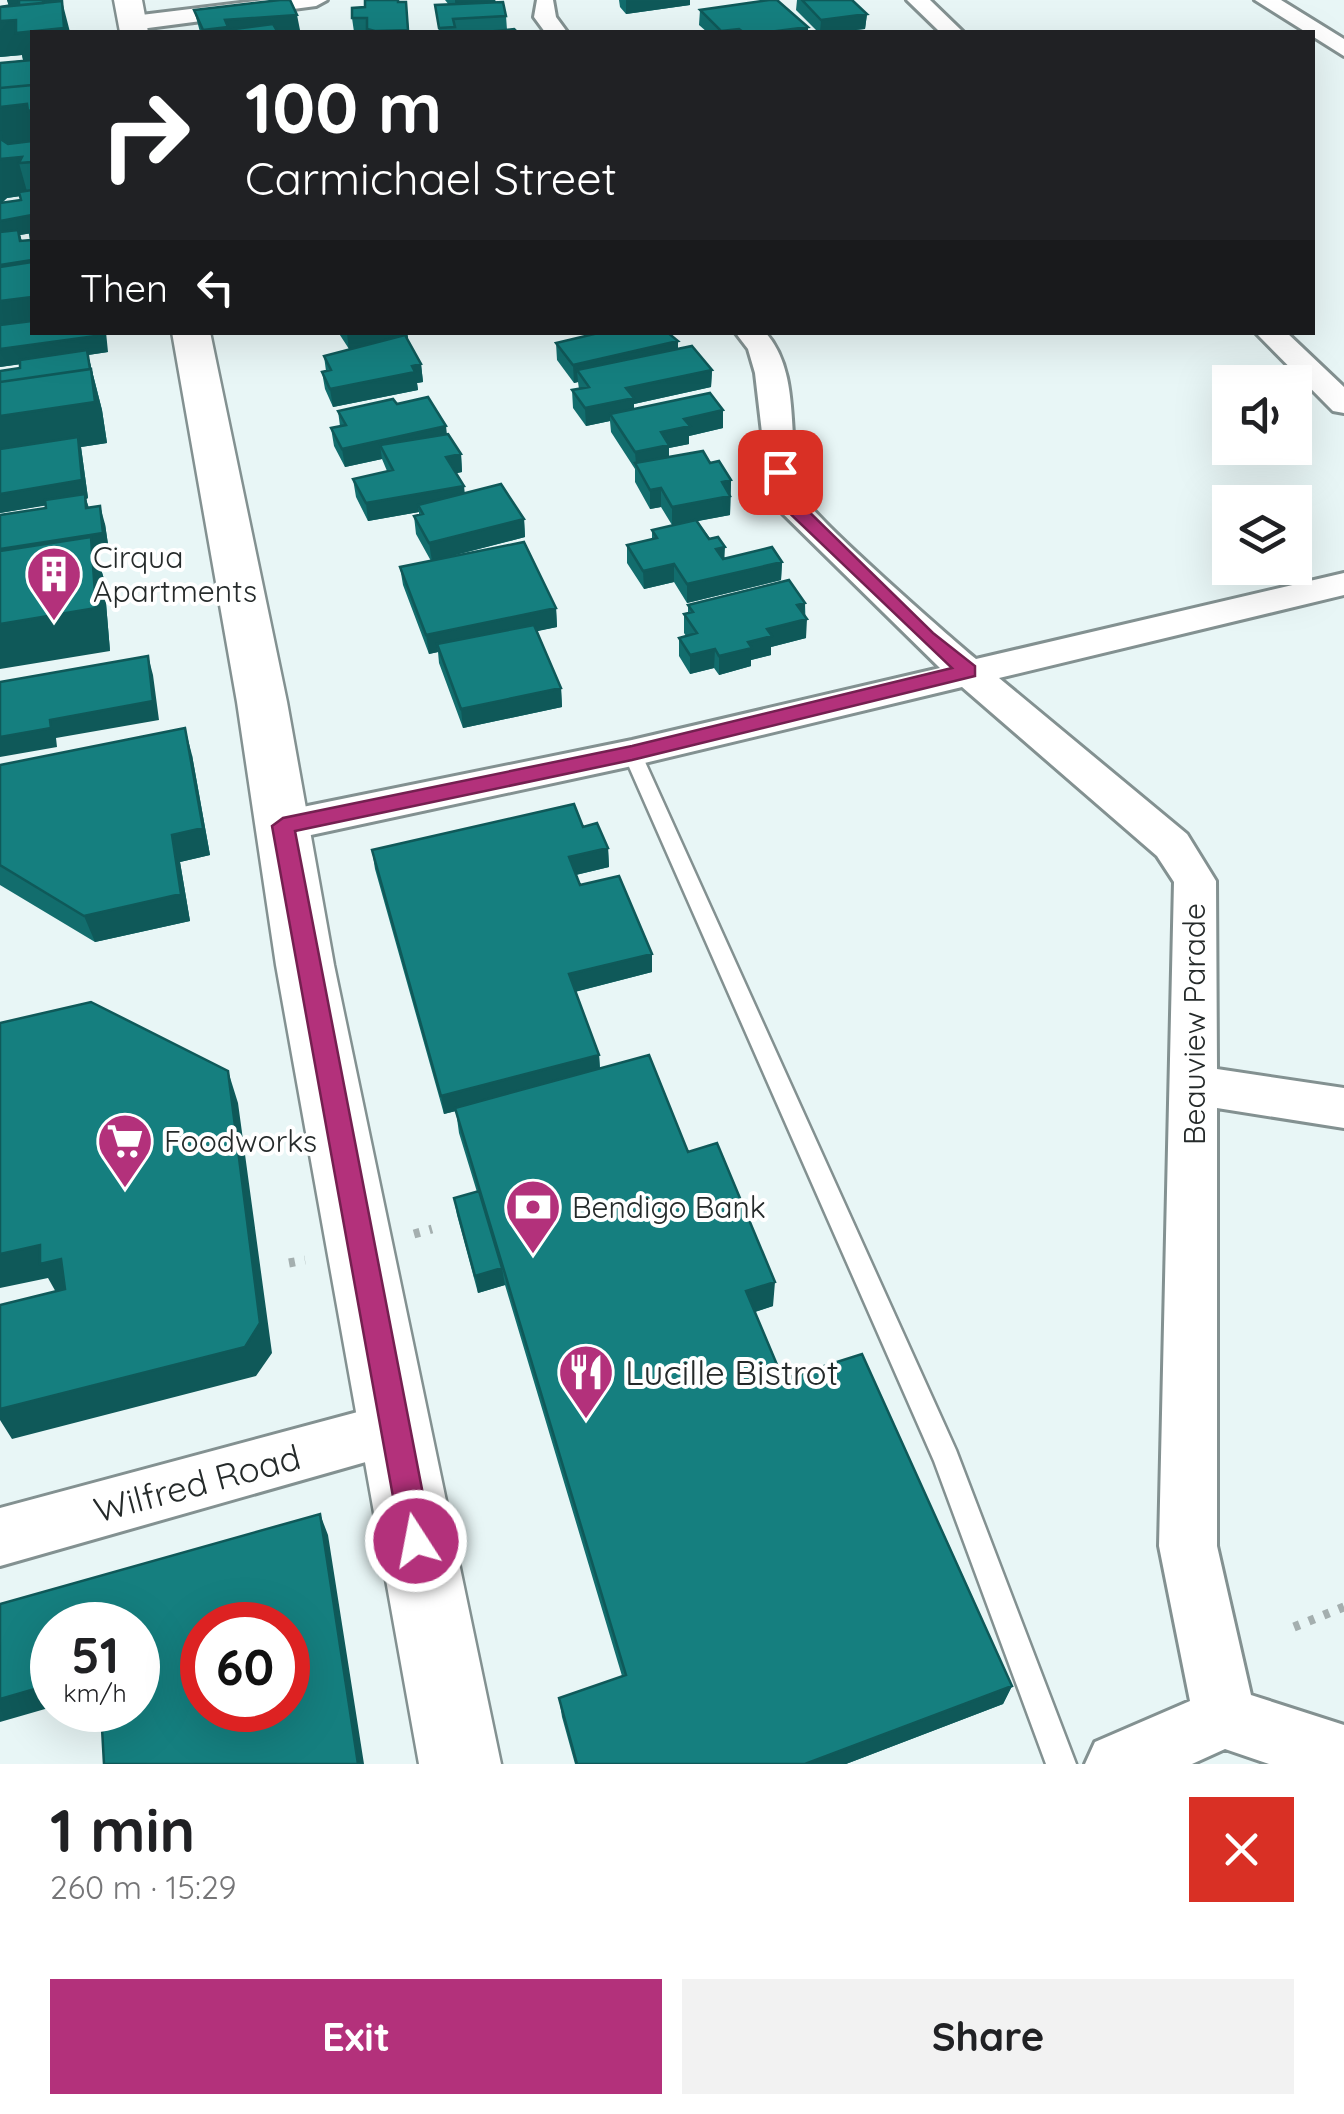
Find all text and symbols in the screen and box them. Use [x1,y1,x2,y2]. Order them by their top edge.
text: 100 m [245,63,442,151]
icon: right [80,70,210,200]
text: Carmichael Street [245,150,617,206]
icon: left [188,260,243,315]
text: Then [80,264,168,312]
map controls [1212,365,1312,585]
button: sound [1212,365,1312,465]
pin [738,430,823,515]
icon: arrive [753,445,808,500]
button: layers [1212,485,1312,585]
place label: Cirqua Apartments [93,538,257,610]
building icon: Cirqua Apartments [24,544,84,623]
street label: Beauview Parade [1175,903,1213,1145]
supermarket icon: Foodworks [95,1111,155,1190]
place label: Foodworks [164,1122,317,1160]
bank icon: Bendigo Bank [503,1177,563,1256]
place label: Bendigo Bank [572,1188,766,1226]
restaurant icon: Lucille Bistrot [556,1342,616,1421]
place label: Lucille Bistrot [625,1350,839,1394]
street label: Wilfred Road [89,1434,305,1532]
position arrow [364,1489,468,1593]
speed limit sign: 60 [180,1602,310,1732]
text: 51 [71,1623,119,1686]
text: km/h [63,1677,127,1708]
text: 1 min [50,1792,195,1867]
button: close [1189,1797,1294,1902]
text: 260 m · 15:29 [50,1867,236,1907]
button: Exit [50,1979,662,2094]
button: Share [682,1979,1294,2094]

